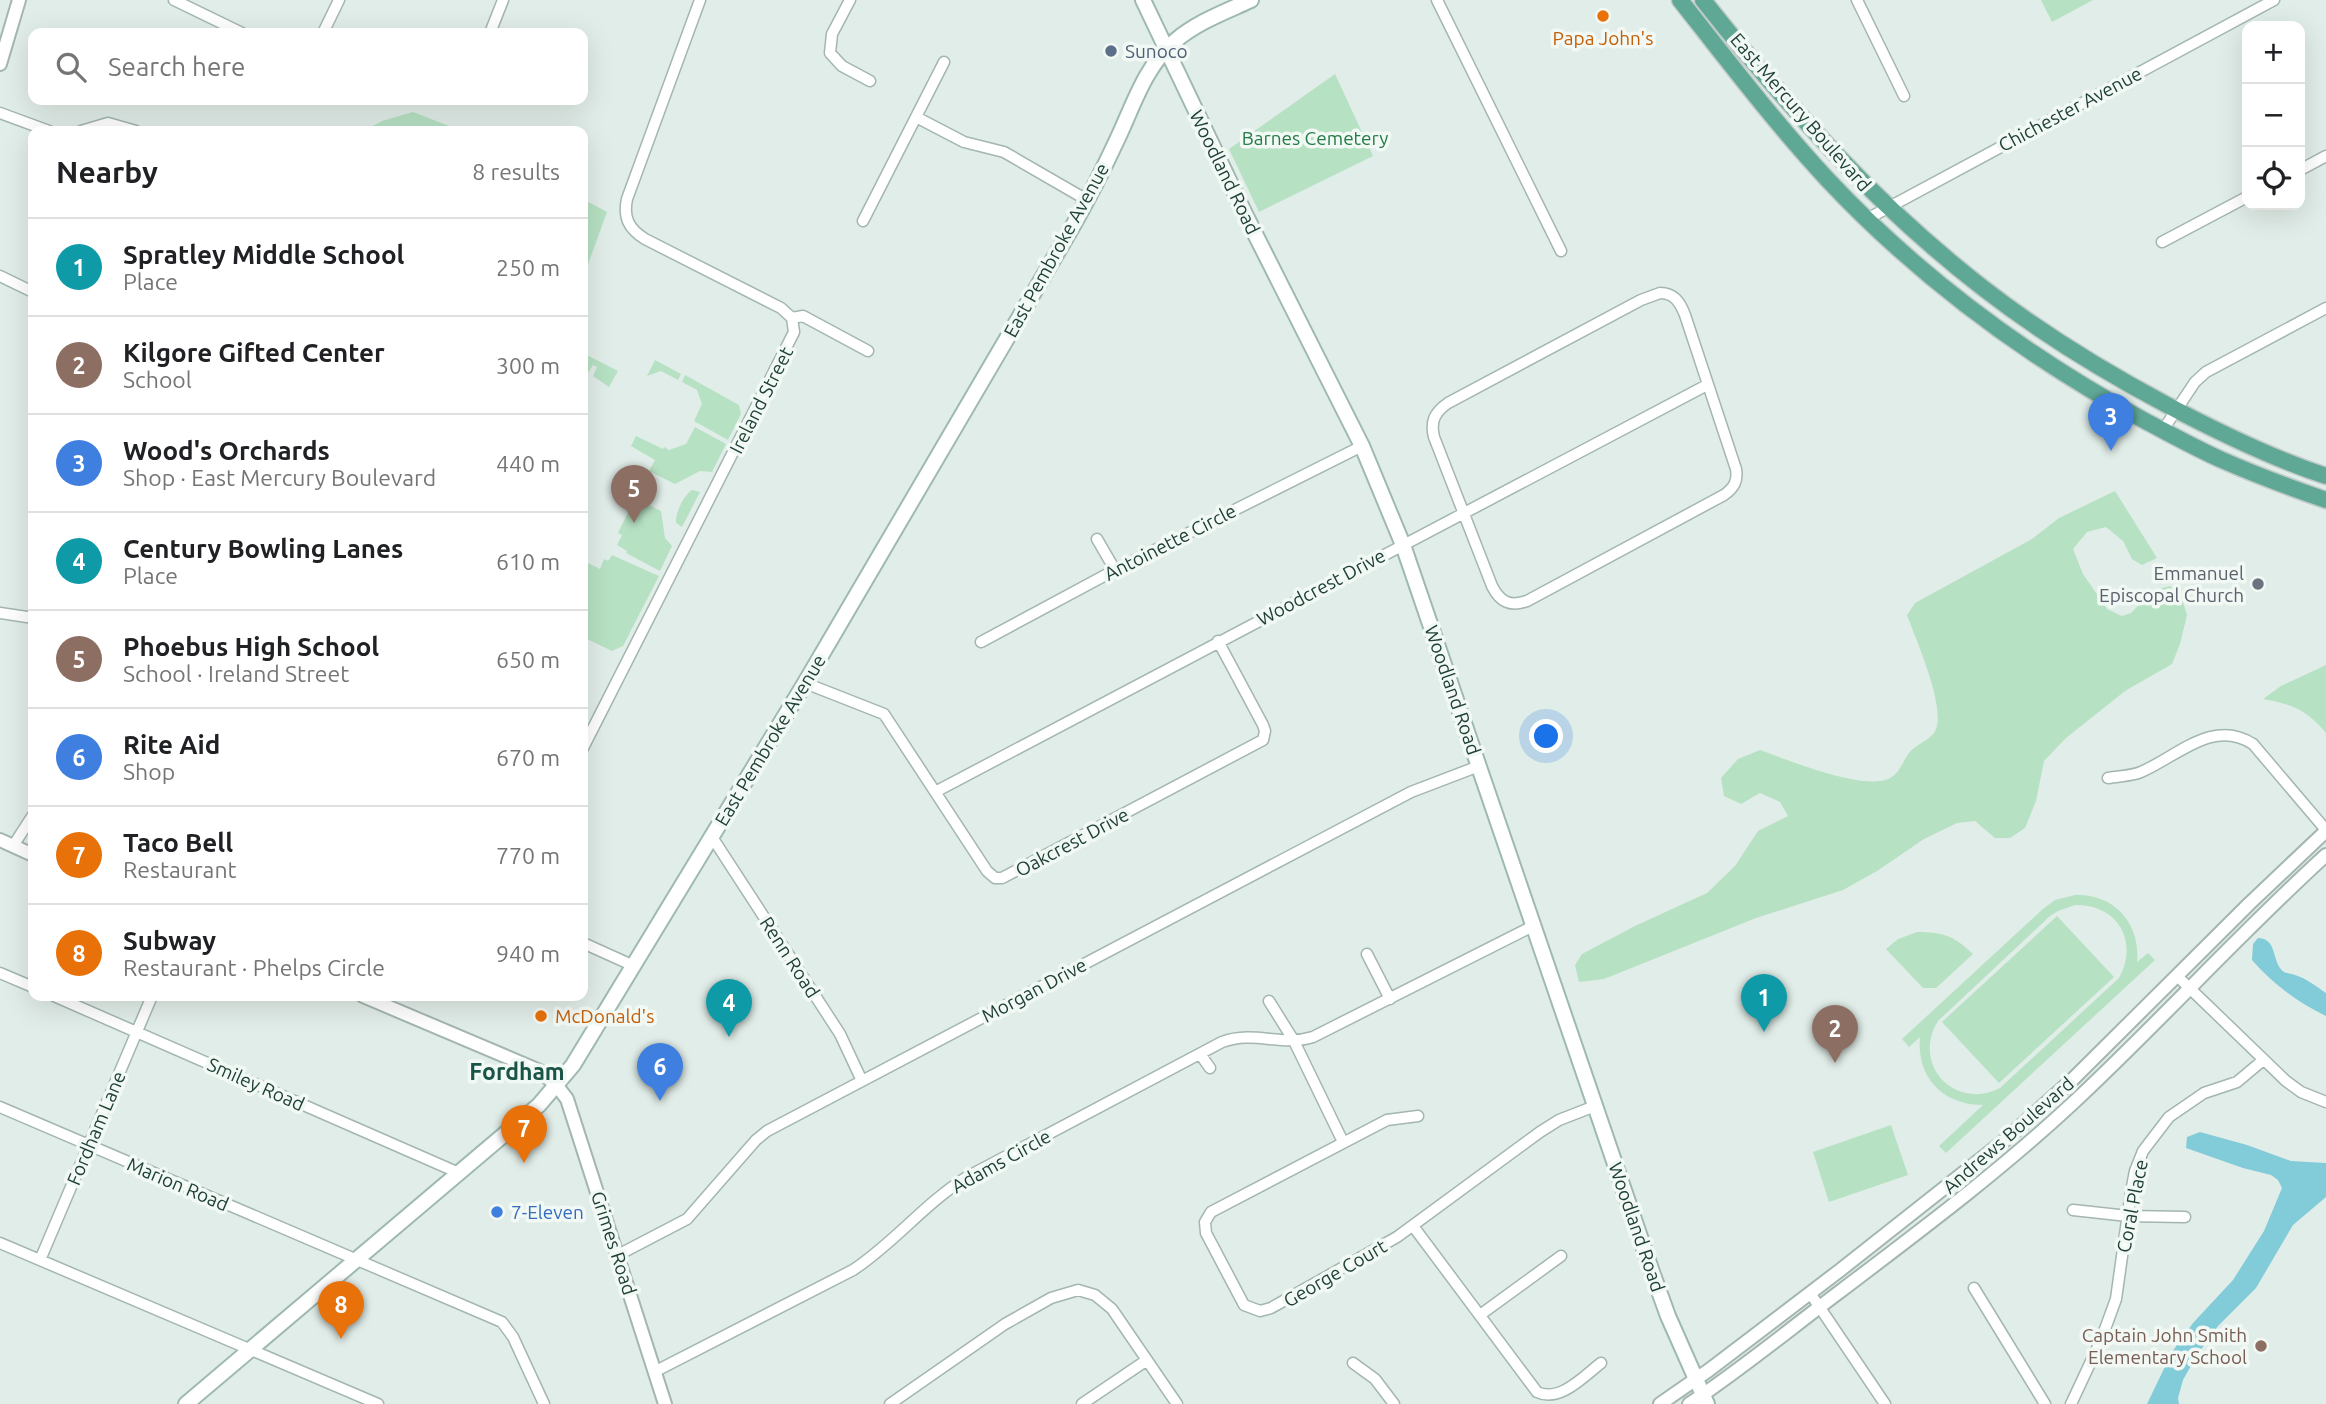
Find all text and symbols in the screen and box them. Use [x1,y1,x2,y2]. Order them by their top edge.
marker: Papa John's [1595,8,1611,24]
map controls [2242,21,2305,210]
button: + [2242,21,2305,84]
place label: Papa John's [1553,27,1653,49]
search box [28,28,588,105]
street label: East Mercury Boulevard [1726,28,1876,196]
place label: Sunoco [1125,40,1188,62]
marker: Sunoco [1103,43,1119,59]
icon: search [52,48,90,86]
text: Search here [108,52,245,81]
street label: Chichester Avenue [1995,62,2145,156]
button: − [2242,84,2305,147]
street label: Woodland Road [1185,106,1265,238]
park label: Barnes Cemetery [1242,127,1388,149]
button: locate [2242,147,2305,210]
text: Nearby [56,155,158,189]
text: 8 results [472,159,560,184]
street label: East Pembroke Avenue [999,159,1113,341]
text: Spratley Middle School [123,240,404,269]
text: 1 [73,255,85,280]
text: 250 m [496,255,560,280]
text: Place [123,269,178,294]
text: Kilgore Gifted Center [123,338,385,367]
street label: Ireland Street [725,343,798,457]
text: 2 [73,353,85,378]
text: 300 m [496,353,560,378]
text: School [123,367,192,392]
pin: 3 [2088,393,2134,451]
text: Wood's Orchards [123,436,330,465]
text: 3 [73,451,85,476]
text: 440 m [496,451,560,476]
text: Shop · East Mercury Boulevard [123,465,436,490]
pin: 5 [611,465,657,523]
street label: Antoinette Circle [1100,499,1240,585]
text: Century Bowling Lanes [123,534,403,563]
street label: Woodcrest Drive [1253,544,1389,630]
text: 4 [73,549,85,574]
text: 610 m [496,549,560,574]
place label: Emmanuel Episcopal Church [2099,562,2244,606]
text: Place [123,563,178,588]
marker: Emmanuel Episcopal Church [2250,576,2266,592]
street label: Woodland Road [1421,622,1485,758]
text: Phoebus High School [123,632,379,661]
text: 5 [73,647,85,672]
text: 650 m [496,647,560,672]
street label: East Pembroke Avenue [710,650,830,830]
text: School · Ireland Street [123,661,349,686]
your location [1529,719,1563,753]
text: Rite Aid [123,730,220,759]
text: 6 [73,745,85,770]
text: 670 m [496,745,560,770]
text: Shop [123,759,175,784]
street label: Oakcrest Drive [1012,803,1132,881]
text: Taco Bell [123,828,233,857]
text: 7 [73,843,85,868]
text: 770 m [496,843,560,868]
text: Restaurant [123,857,237,882]
street label: Renn Road [756,912,824,1002]
text: Subway [123,926,216,955]
text: 8 [73,941,85,966]
text: 940 m [496,941,560,966]
street label: Morgan Drive [978,953,1090,1027]
text: Restaurant · Phelps Circle [123,955,385,980]
pin: 1 [1741,974,1787,1032]
pin: 4 [706,979,752,1037]
place label: McDonald's [555,1005,654,1027]
pin: 2 [1812,1005,1858,1063]
marker: McDonald's [533,1008,549,1024]
pin: 6 [637,1043,683,1101]
street label: Smiley Road [204,1053,308,1115]
district label: Fordham [469,1059,565,1084]
street label: Fordham Lane [62,1068,130,1188]
street label: Andrews Boulevard [1938,1072,2078,1198]
pin: 7 [501,1105,547,1163]
street label: Adams Circle [948,1125,1054,1197]
street label: Marion Road [124,1153,232,1215]
street label: Coral Place [2112,1158,2152,1254]
street label: Woodland Road [1605,1159,1669,1295]
street label: Grimes Road [587,1188,641,1298]
place label: 7-Eleven [511,1201,584,1223]
marker: 7-Eleven [489,1204,505,1220]
street label: George Court [1280,1234,1391,1311]
pin: 8 [318,1281,364,1339]
place label: Captain John Smith Elementary School [2082,1324,2247,1368]
marker: Captain John Smith Elementary School [2253,1338,2269,1354]

